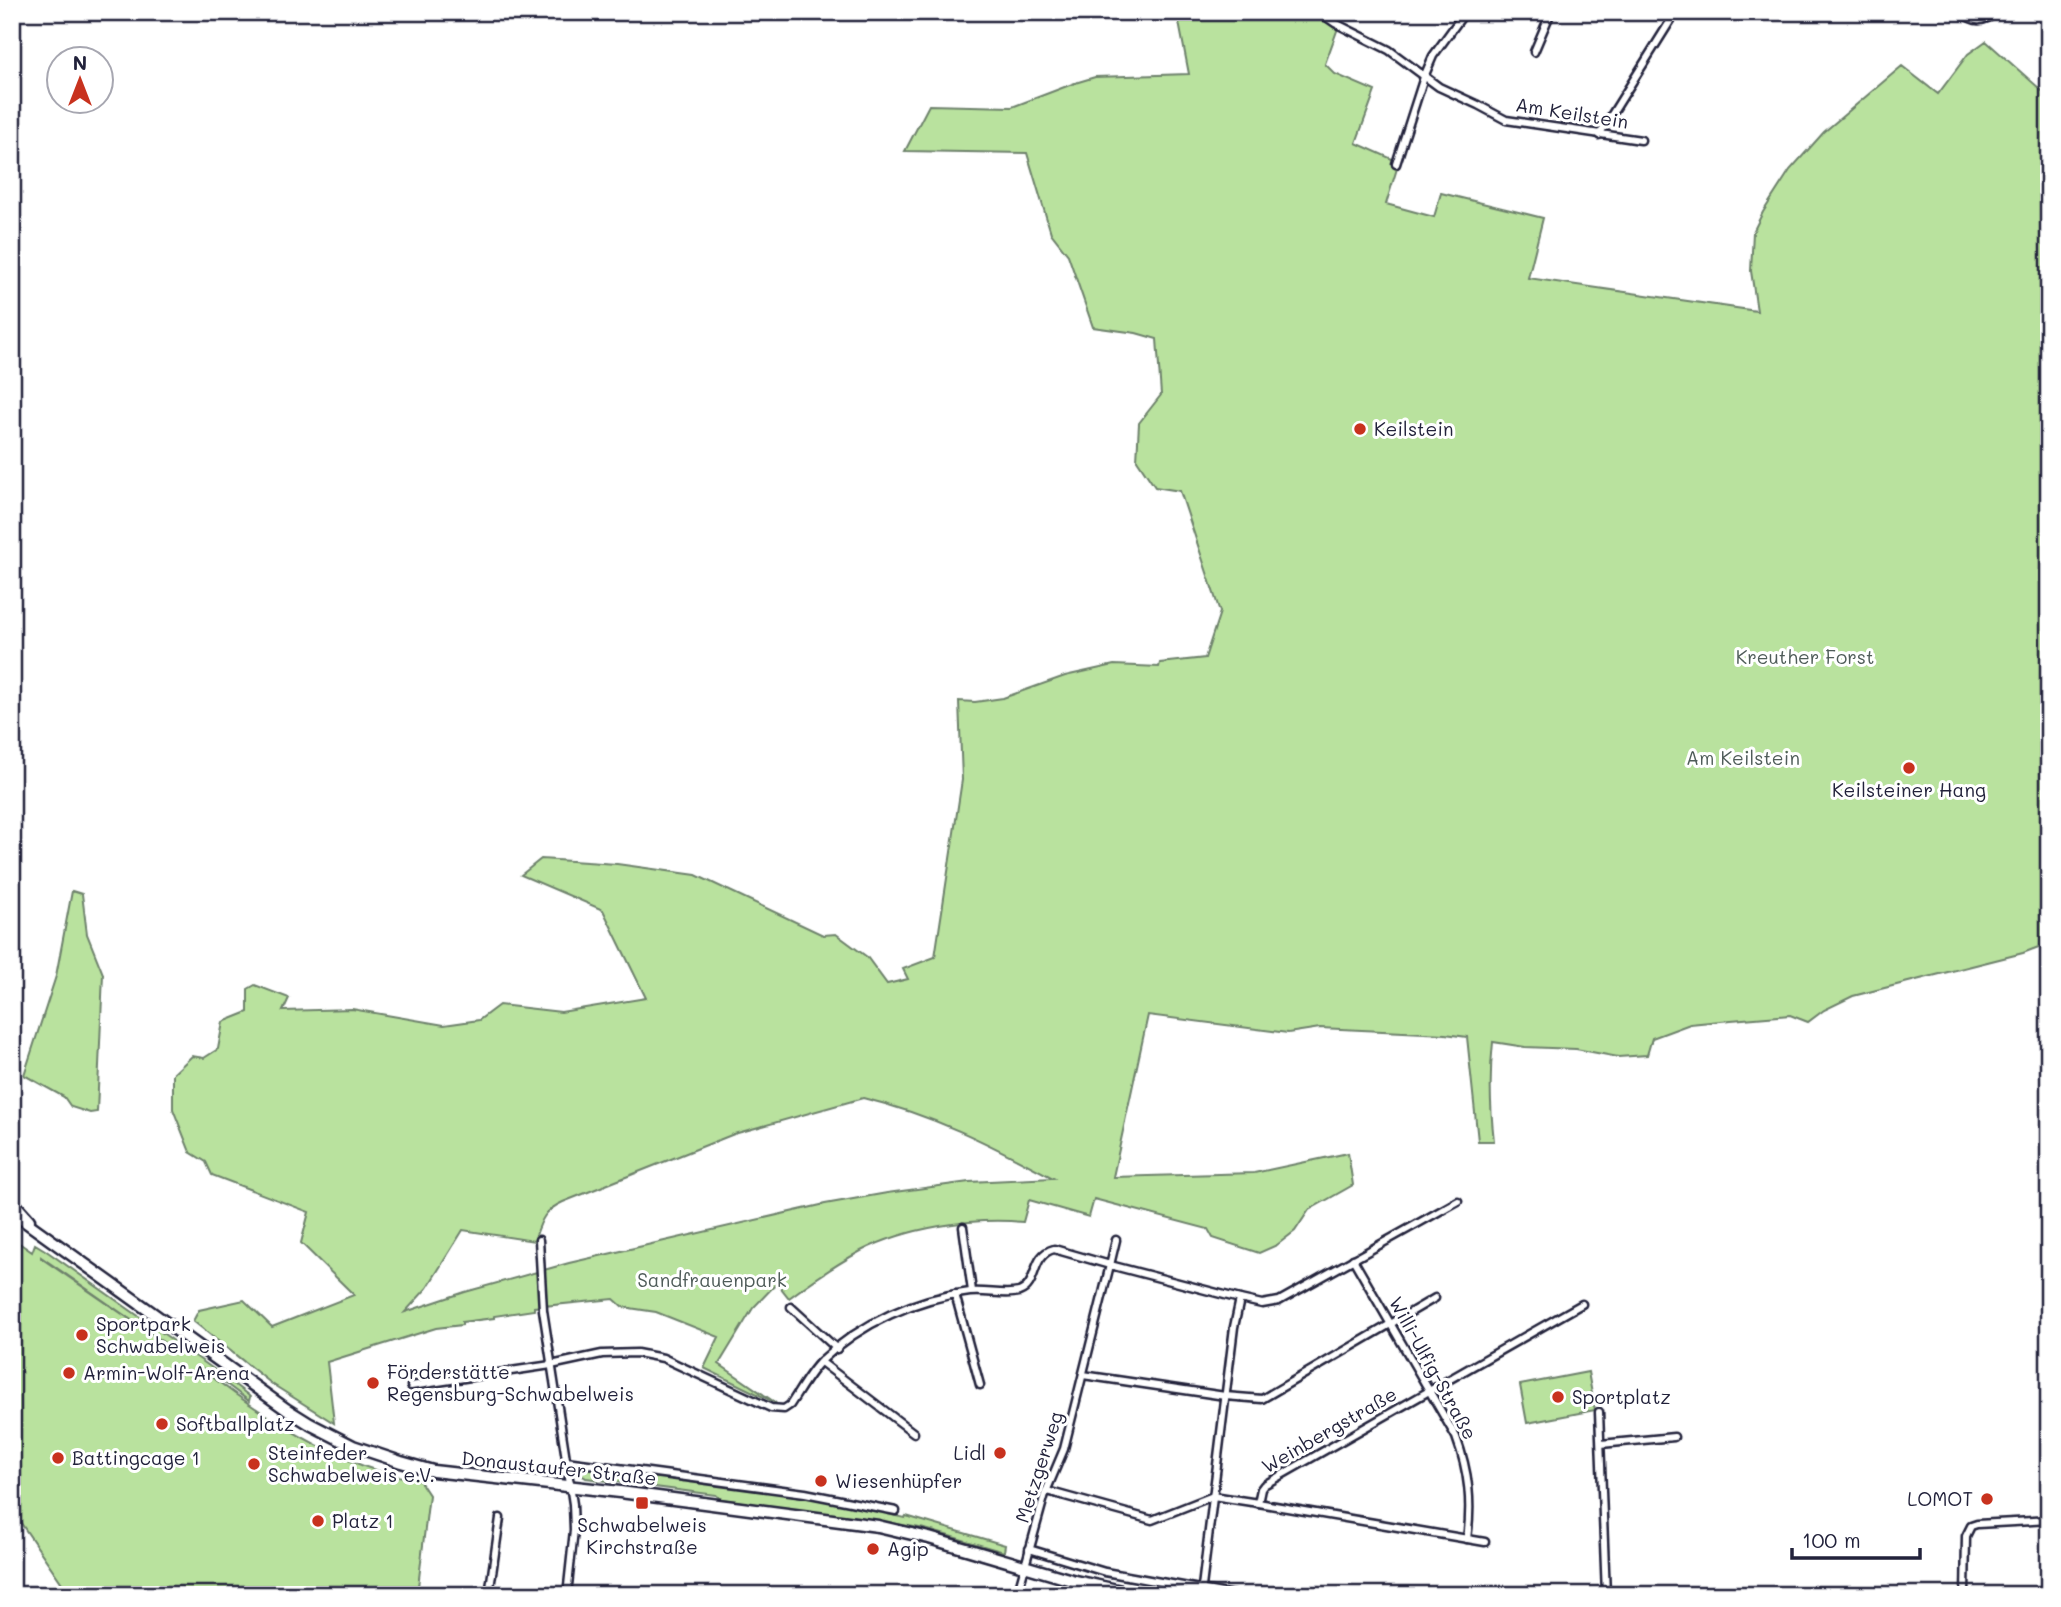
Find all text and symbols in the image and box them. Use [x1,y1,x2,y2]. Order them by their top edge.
north arrow [46,46,116,116]
text: N [73,50,87,75]
street label: Am Keilstein [1514,91,1630,134]
place label: Keilstein [1374,416,1454,441]
marker: Keilstein [1352,421,1368,437]
park label: Kreuther Forst [1736,644,1874,669]
park label: Am Keilstein [1686,745,1800,770]
marker: Keilsteiner Hang [1901,760,1917,776]
place label: Keilsteiner Hang [1832,777,1986,802]
park label: Sandfrauenpark [637,1267,787,1292]
street label: Willi-Ulfig-Straße [1384,1292,1483,1444]
place label: Sportpark Schwabelweis [96,1311,225,1358]
marker: Sportpark Schwabelweis [74,1327,90,1343]
place label: Förderstätte Regensburg-Schwabelweis [387,1359,634,1406]
place label: Armin-Wolf-Arena [83,1360,250,1385]
marker: Armin-Wolf-Arena [61,1365,77,1381]
marker: Förderstätte Regensburg-Schwabelweis [365,1375,381,1391]
street label: Weinbergstraße [1257,1381,1401,1478]
place label: Sportplatz [1572,1384,1671,1409]
marker: Sportplatz [1550,1389,1566,1405]
street label: Metzgerweg [1009,1408,1068,1526]
place label: Softballplatz [176,1411,294,1436]
marker: Softballplatz [154,1416,170,1432]
place label: Steinfeder Schwabelweis e.V. [268,1440,435,1487]
place label: Lidl [953,1440,986,1465]
place label: Battingcage 1 [72,1445,200,1470]
street label: Donaustaufer Straße [460,1445,658,1490]
marker: Lidl [992,1445,1008,1461]
marker: Battingcage 1 [50,1450,66,1466]
marker: Steinfeder Schwabelweis e.V. [246,1456,262,1472]
place label: Wiesenhüpfer [835,1468,962,1493]
marker: Wiesenhüpfer [813,1473,829,1489]
place label: LOMOT [1907,1486,1973,1511]
marker: LOMOT [1979,1491,1995,1507]
marker: Schwabelweis Kirchstraße [634,1495,650,1511]
place label: Platz 1 [332,1508,394,1533]
place label: Schwabelweis Kirchstraße [577,1512,707,1559]
marker: Platz 1 [310,1513,326,1529]
scale bar [1792,1516,1919,1560]
text: 100 m [1802,1526,1861,1553]
place label: Agip [887,1536,929,1561]
marker: Agip [865,1541,881,1557]

